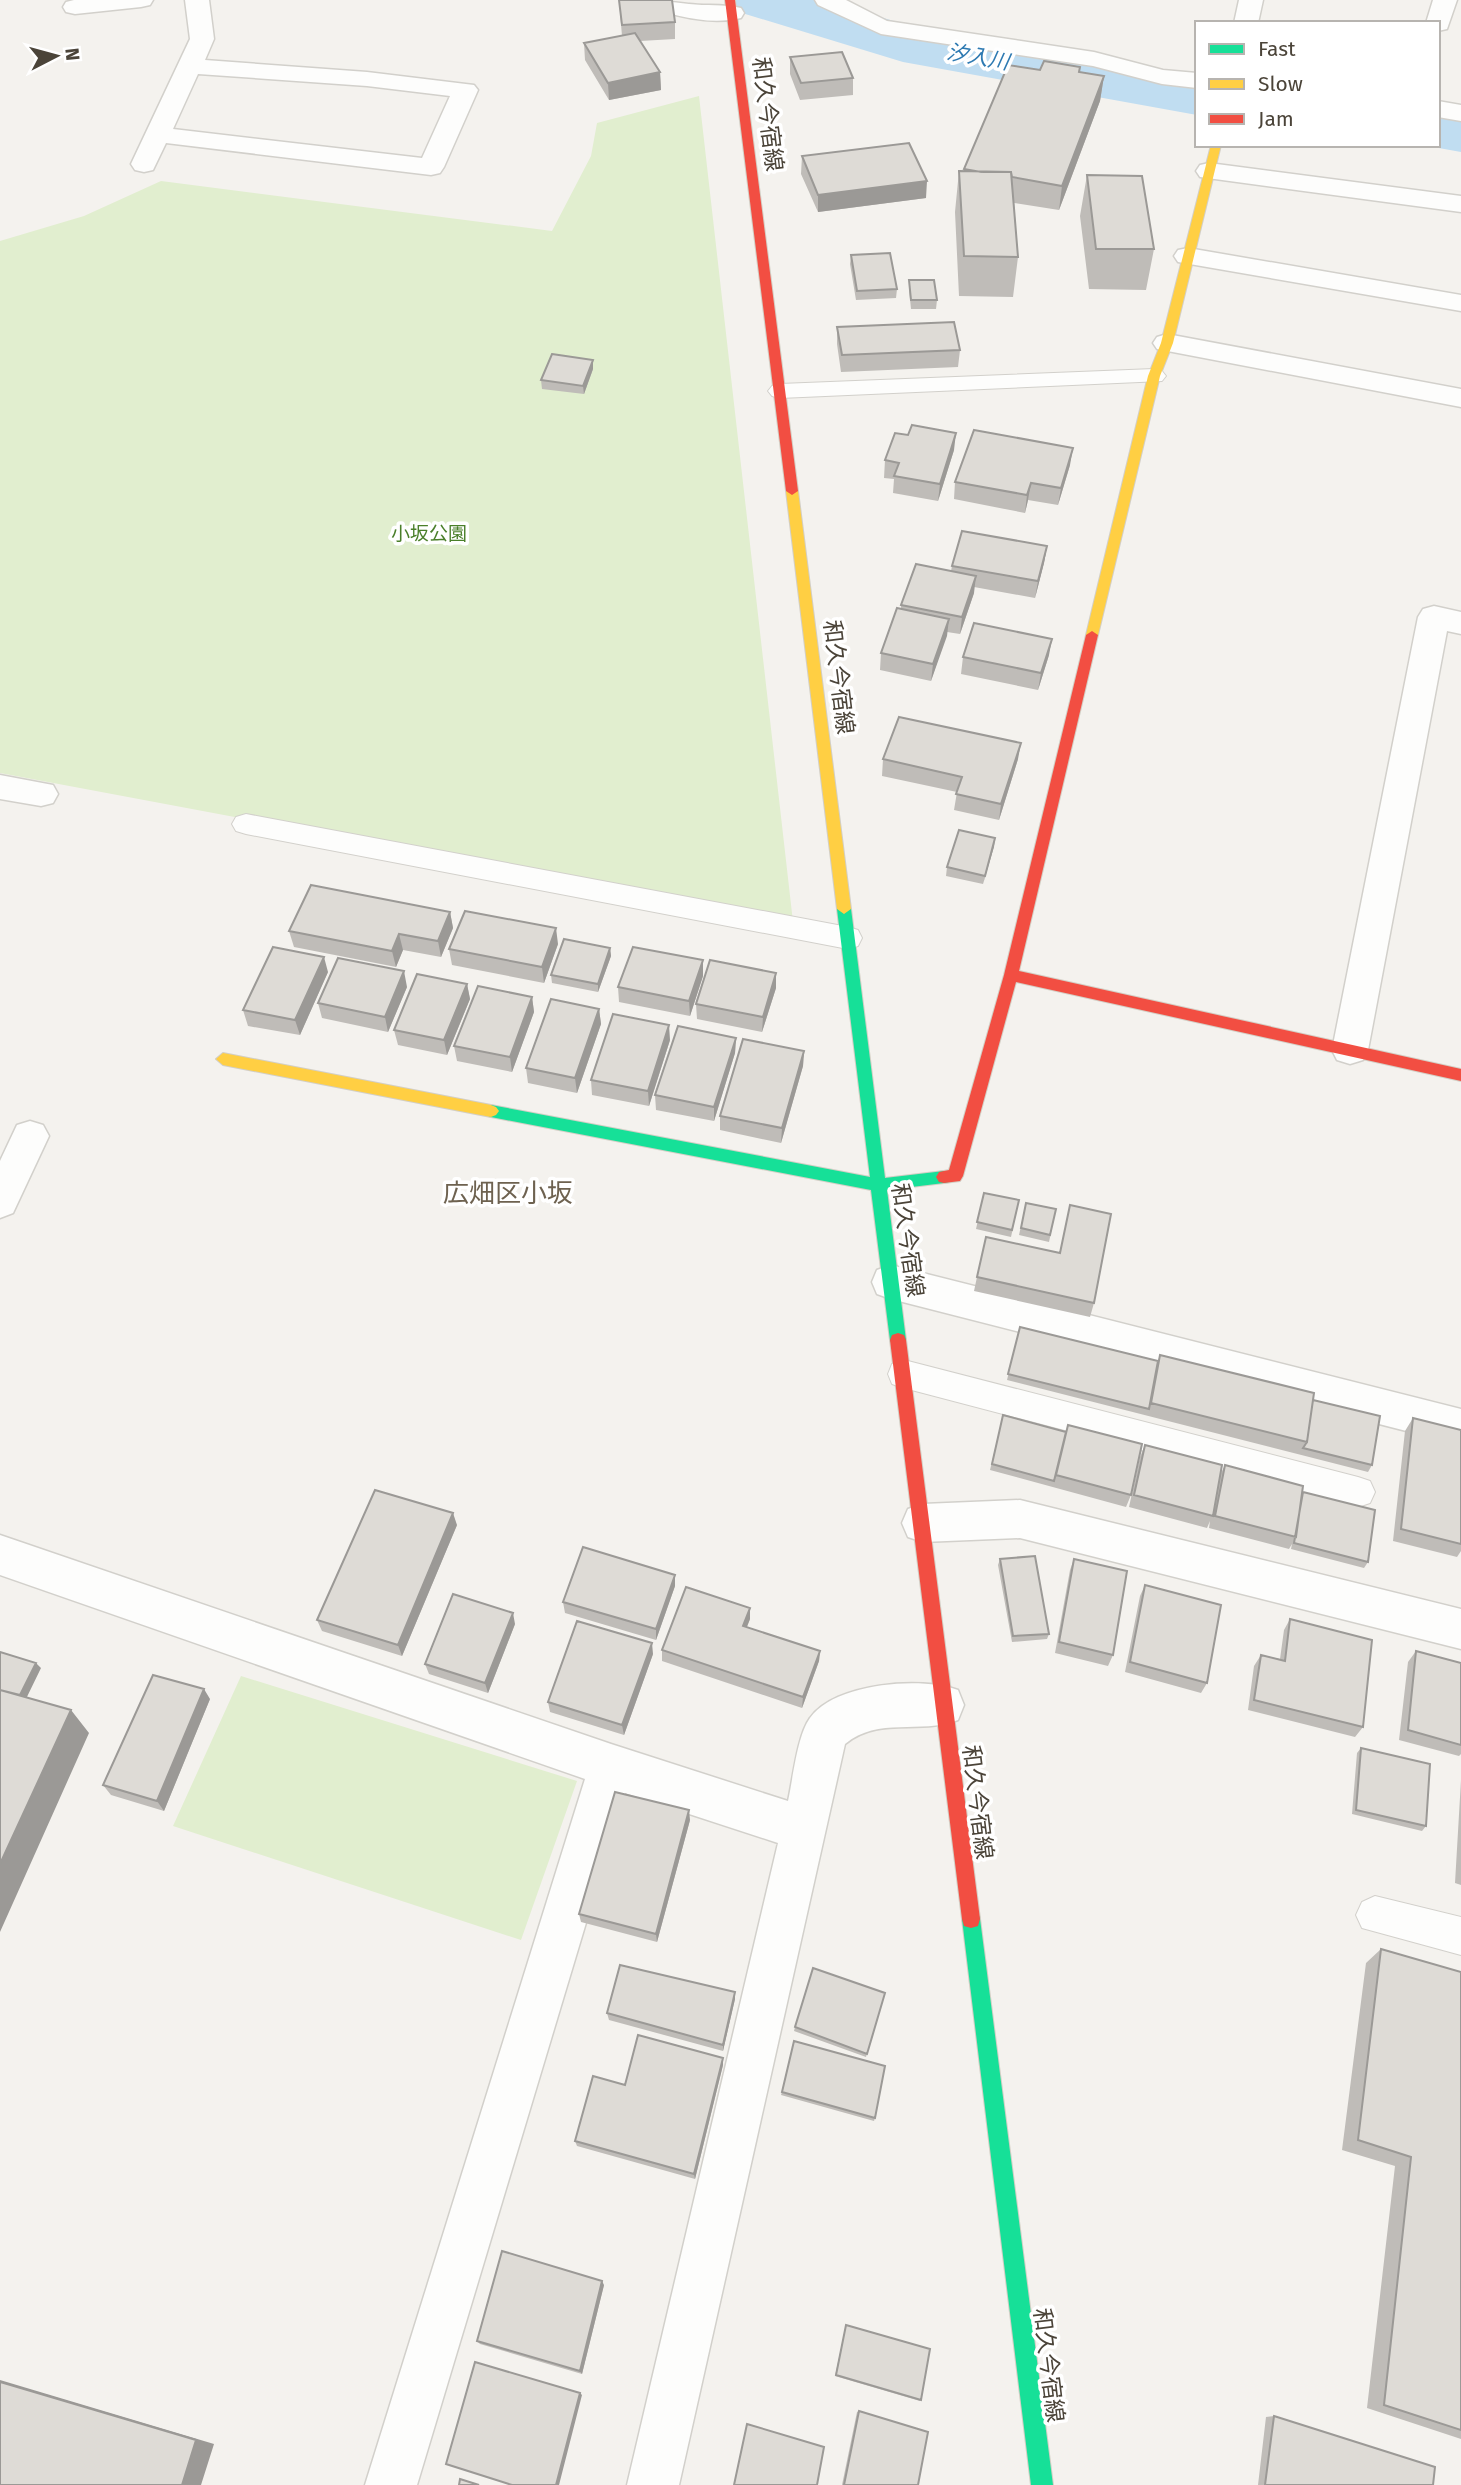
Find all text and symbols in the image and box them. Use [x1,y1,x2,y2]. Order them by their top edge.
north arrow [21,21,91,91]
legend [1195,21,1440,147]
text: Fast [1258,36,1296,62]
water label: 汐入川 [945,39,1013,76]
text: N [60,47,85,62]
street label: 和久今宿線 [747,55,789,173]
text: Slow [1258,71,1303,97]
text: Jam [1258,106,1294,132]
park label: 小坂公園 [391,522,467,545]
street label: 和久今宿線 [818,618,860,736]
district label: 広畑区小坂 [443,1178,573,1209]
street label: 和久今宿線 [886,1181,930,1299]
street label: 和久今宿線 [957,1743,999,1861]
street label: 和久今宿線 [1028,2306,1070,2424]

